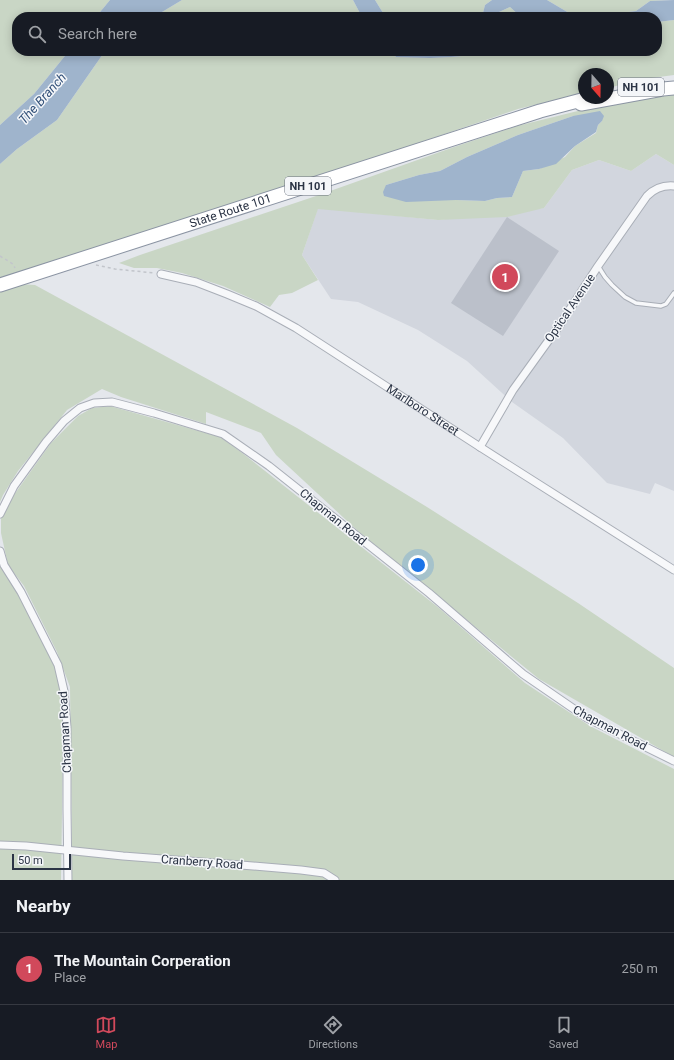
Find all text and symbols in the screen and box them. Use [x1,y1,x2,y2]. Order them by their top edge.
search box [12,12,662,56]
icon: search [26,23,48,45]
text: Search here [58,25,137,43]
north arrow [578,68,614,104]
water label: The Branch [16,70,69,127]
road number: NH 101 [618,78,664,96]
road number: NH 101 [285,177,331,195]
street label: State Route 101 [188,191,273,231]
pin: 1 [492,262,518,292]
street label: Optical Avenue [542,271,598,345]
street label: Marlboro Street [384,381,461,438]
street label: Chapman Road [297,486,369,548]
your location [408,555,428,575]
street label: Chapman Road [56,691,74,773]
street label: Chapman Road [571,703,649,753]
scale bar [12,852,71,871]
street label: Cranberry Road [160,852,244,872]
text: 50 m [18,854,43,867]
text: Nearby [16,896,71,916]
text: The Mountain Corperation [54,952,231,970]
text: 1 [25,961,33,976]
text: 250 m [621,961,658,976]
text: Place [54,970,86,985]
tab: Map [95,1014,117,1051]
tab: Directions [308,1014,358,1051]
tab: Saved [549,1014,579,1051]

